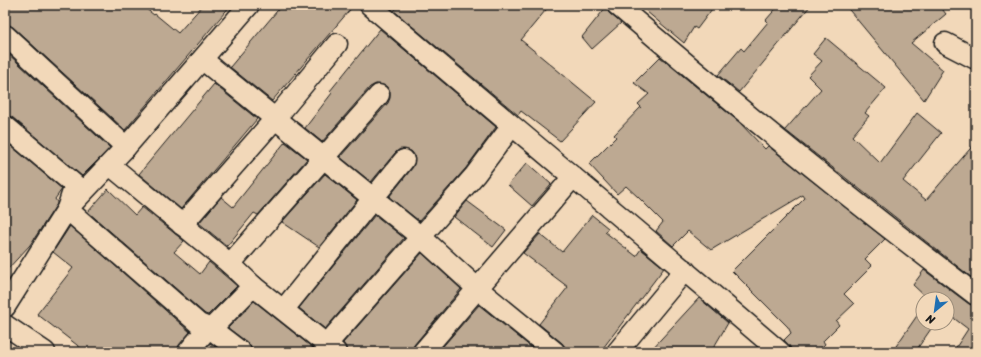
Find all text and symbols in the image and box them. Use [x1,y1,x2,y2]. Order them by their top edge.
north arrow [915,291,955,331]
text: N [922,309,939,330]

